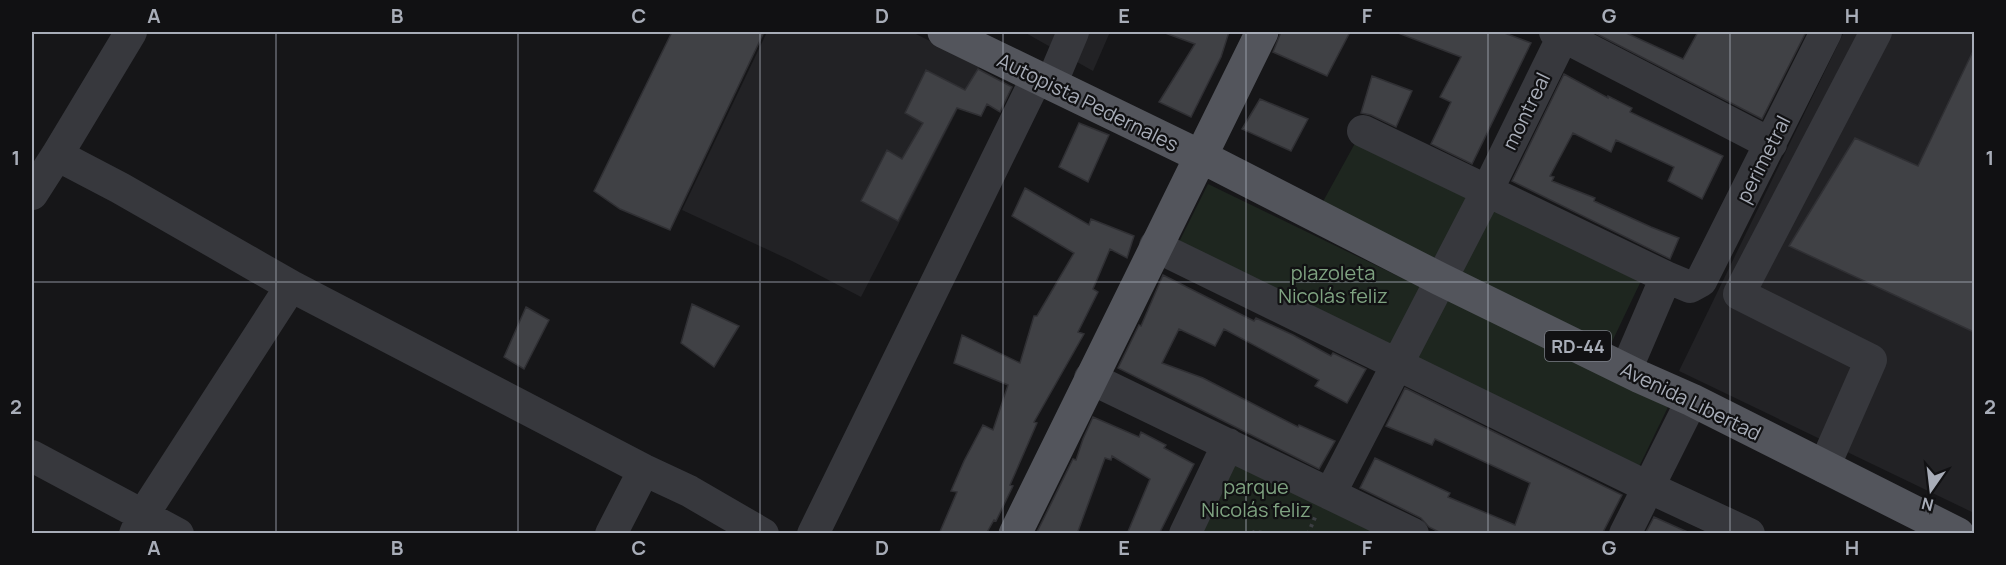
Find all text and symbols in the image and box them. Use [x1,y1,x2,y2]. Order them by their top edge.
text: A [147,2,161,29]
text: B [391,2,404,29]
text: C [632,2,646,29]
text: D [875,2,889,29]
text: E [1118,2,1130,29]
text: F [1362,2,1373,29]
text: G [1602,2,1617,29]
text: H [1845,2,1859,29]
street label: Autopista Pedernales [993,46,1183,158]
street label: montreal [1496,68,1556,154]
street label: perimetral [1729,111,1797,207]
text: 1 [12,144,20,171]
text: 1 [1986,144,1994,171]
park label: plazoleta Nicolás feliz [1278,259,1388,309]
road number: RD-44 [1545,331,1611,361]
street label: Avenida Libertad [1616,355,1766,447]
text: 2 [10,393,22,420]
text: 2 [1984,393,1996,420]
north arrow [1901,460,1961,520]
park label: parque Nicolás feliz [1201,473,1311,523]
text: N [1919,492,1936,517]
text: A [147,534,161,561]
text: B [391,534,404,561]
text: C [632,534,646,561]
text: D [875,534,889,561]
text: E [1118,534,1130,561]
text: F [1362,534,1373,561]
text: G [1602,534,1617,561]
text: H [1845,534,1859,561]

